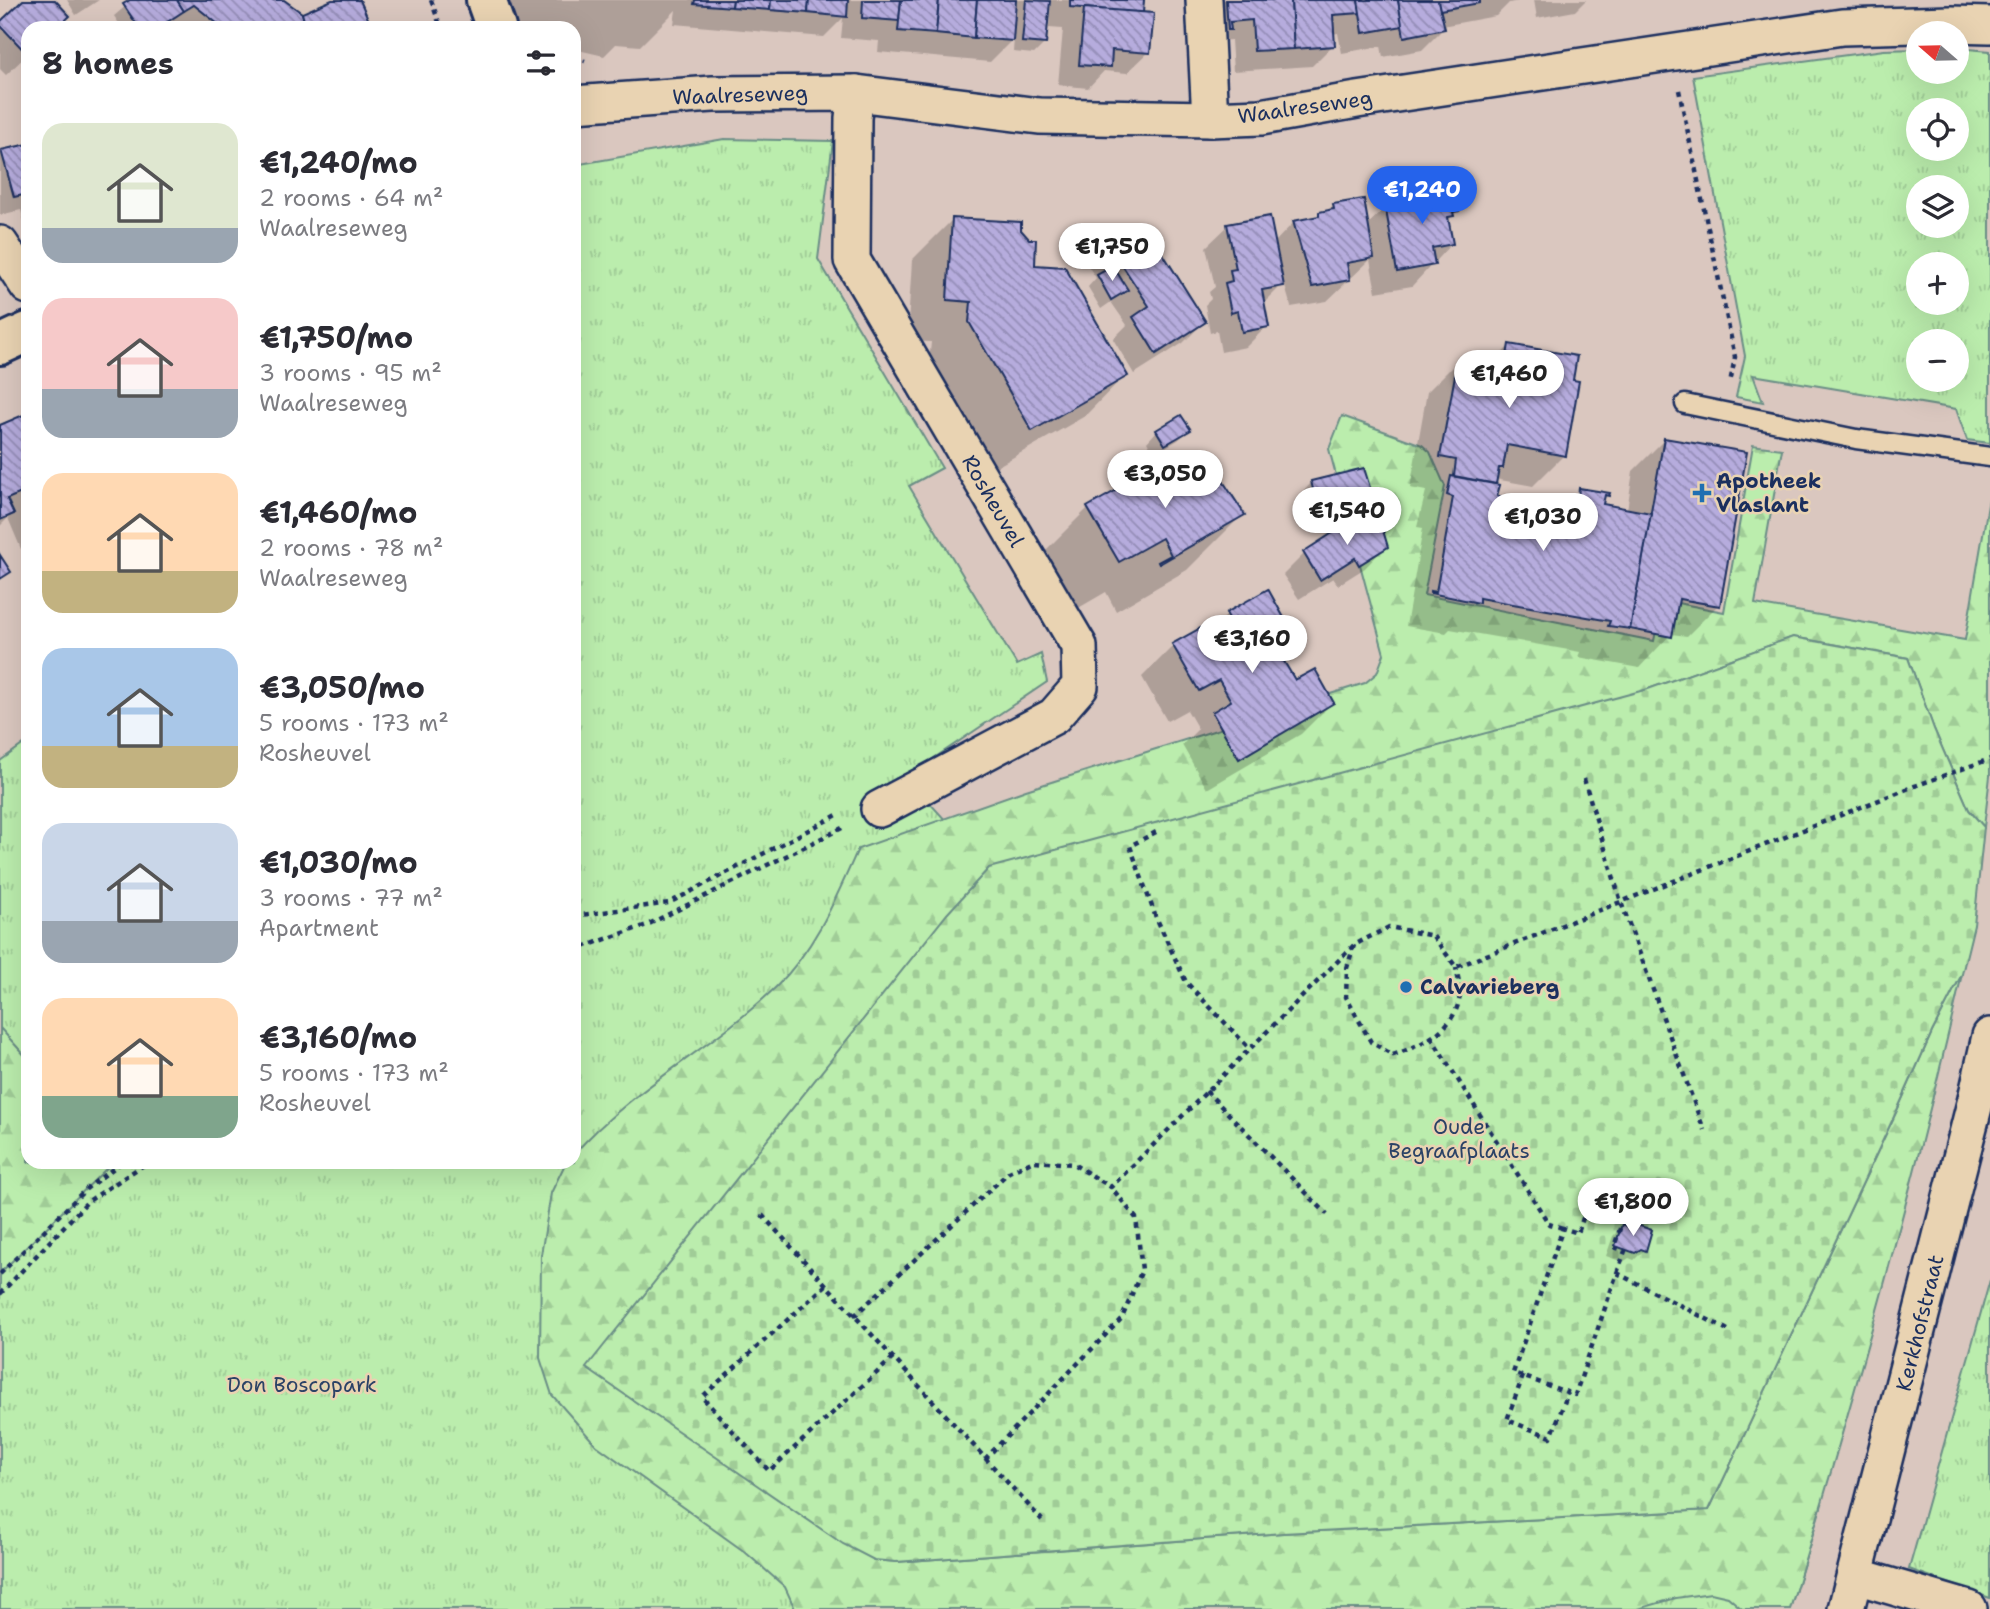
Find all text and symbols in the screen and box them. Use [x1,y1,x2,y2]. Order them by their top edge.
north arrow [1906,21,1969,84]
map controls [1906,21,1969,392]
text: 8 homes [42,43,174,84]
icon: filters [522,44,560,82]
street label: Waalreseweg [672,79,808,111]
street label: Waalreseweg [1236,84,1374,130]
button: locate [1906,98,1969,161]
text: €1,240/mo [259,142,418,183]
icon: home [98,151,182,235]
pin: €1,240 [1365,166,1479,226]
text: €1,240 [1383,174,1461,204]
button: layers [1906,175,1969,238]
text: 2 rooms · 64 m² [259,183,443,213]
text: Waalreseweg [259,213,408,243]
pin: €1,750 [1055,224,1169,283]
text: €1,750 [1075,231,1149,261]
button: + [1906,252,1969,315]
text: €1,750/mo [259,317,413,358]
icon: home [98,326,182,410]
button: − [1906,329,1969,392]
pin: €1,460 [1452,350,1566,410]
text: 3 rooms · 95 m² [259,358,442,388]
text: €1,460 [1470,358,1548,388]
text: Waalreseweg [259,388,408,418]
street label: Rosheuvel [955,450,1031,553]
pin: €3,050 [1108,450,1222,510]
text: €3,050 [1123,458,1207,488]
place label: Apotheek Vlaslant [1716,467,1821,519]
marker: Apotheek Vlaslant [1694,485,1710,501]
pin: €1,540 [1290,488,1404,547]
text: €1,460/mo [259,492,417,533]
pin: €1,030 [1486,494,1600,553]
text: €1,540 [1308,495,1386,525]
icon: home [98,501,182,585]
text: €1,030 [1504,501,1582,531]
text: 2 rooms · 78 m² [259,533,443,563]
text: Waalreseweg [259,563,408,593]
pin: €3,160 [1195,616,1309,675]
text: €3,160 [1213,623,1291,653]
text: €3,050/mo [259,667,425,708]
icon: home [98,676,182,760]
text: 5 rooms · 173 m² [259,708,449,738]
text: Rosheuvel [259,738,371,768]
text: €1,030/mo [259,842,418,883]
icon: home [98,851,182,935]
text: 3 rooms · 77 m² [259,883,443,913]
text: Apartment [259,913,379,943]
place label: Calvarieberg [1420,973,1559,1001]
marker: Calvarieberg [1398,979,1414,995]
text: €3,160/mo [259,1017,417,1058]
icon: home [98,1026,182,1110]
text: 5 rooms · 173 m² [259,1058,449,1088]
text: Rosheuvel [259,1088,371,1118]
park label: Oude Begraafplaats [1388,1113,1530,1165]
pin: €1,800 [1576,1178,1690,1238]
text: €1,800 [1594,1186,1672,1216]
street label: Kerkhofstraat [1890,1252,1950,1394]
park label: Don Boscopark [227,1371,377,1399]

